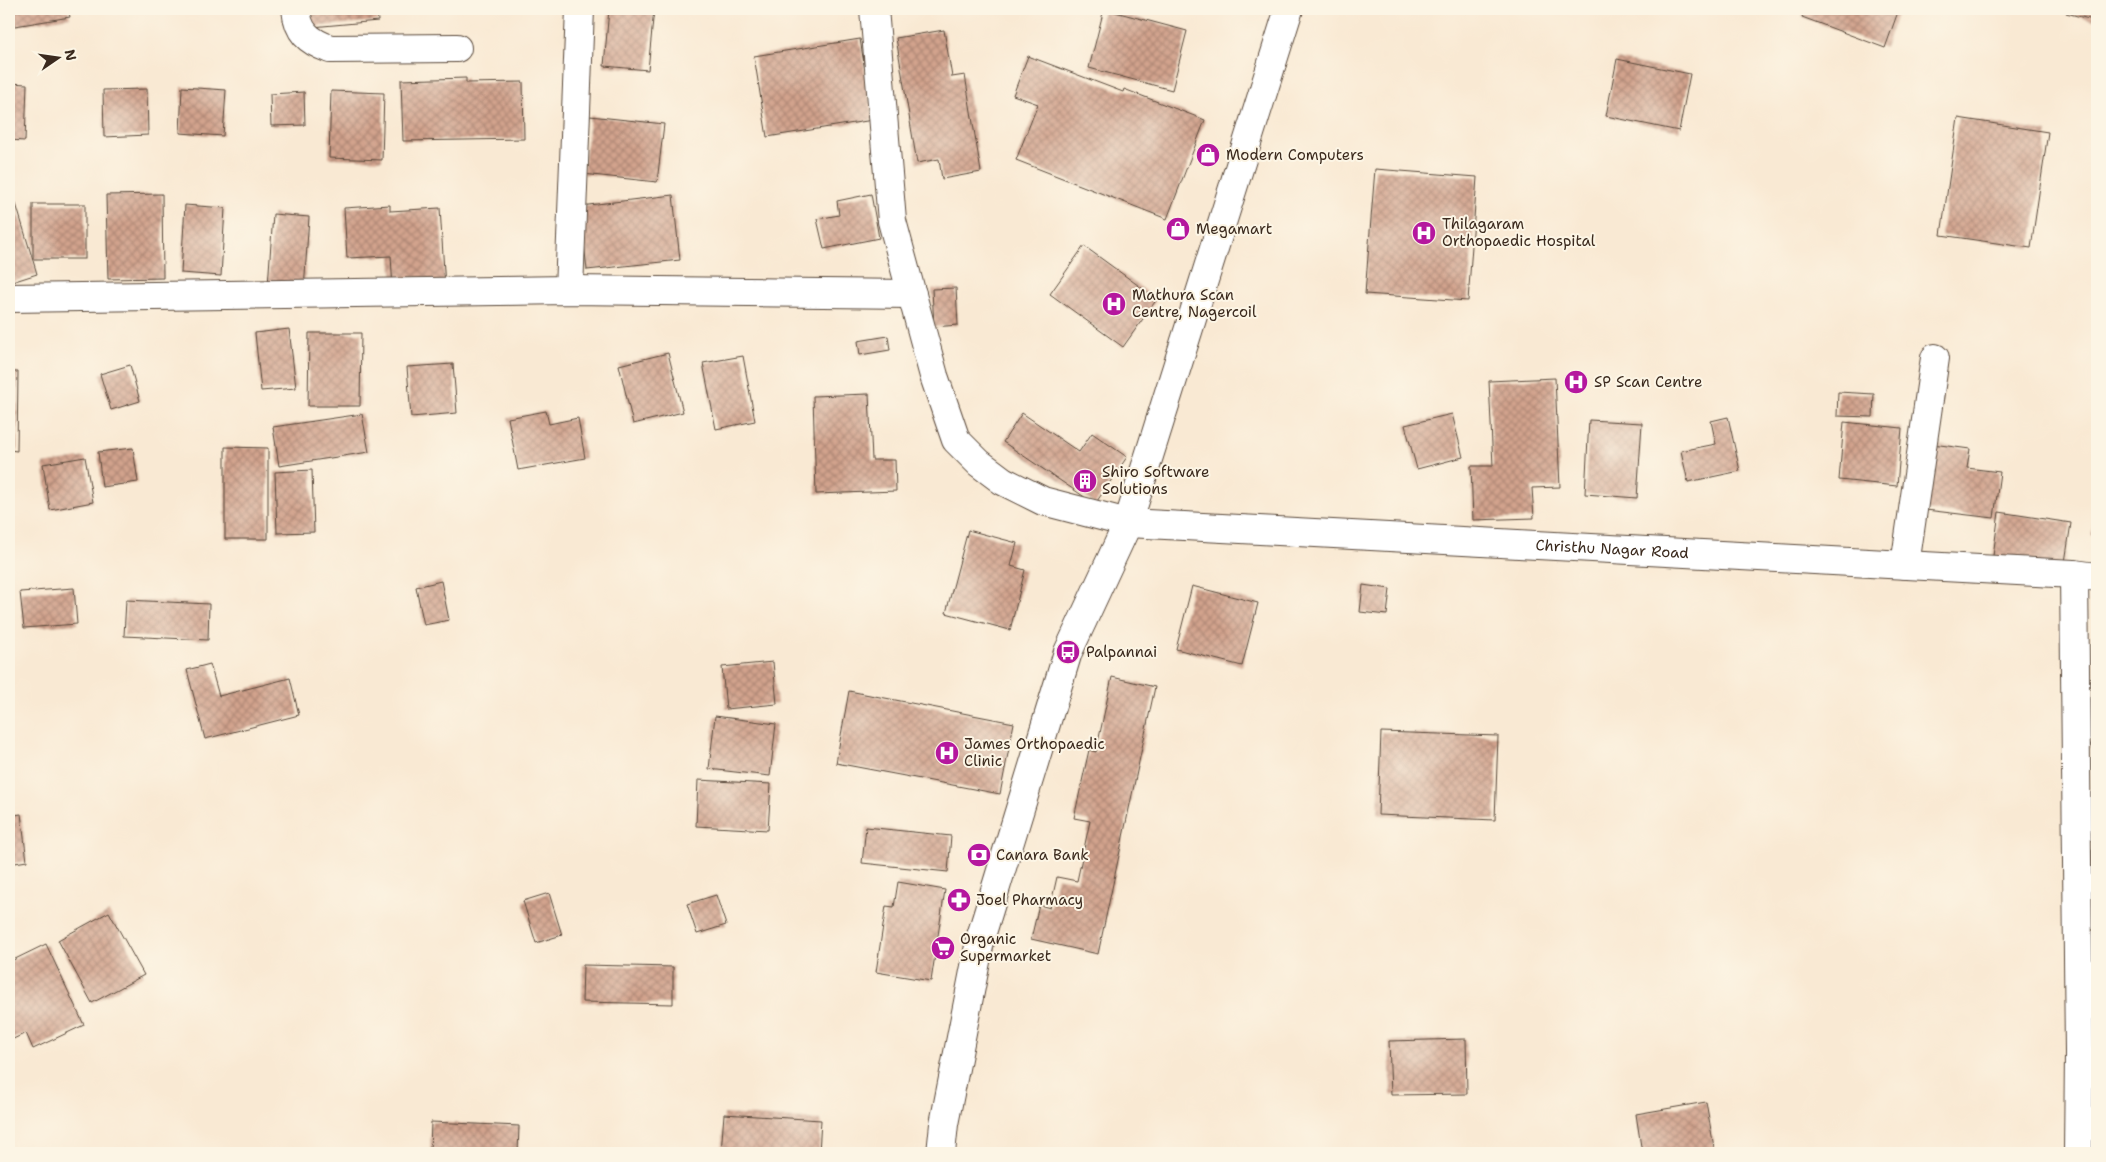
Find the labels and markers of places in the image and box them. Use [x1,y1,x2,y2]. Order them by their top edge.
shop icon: Modern Computers [1195,142,1221,168]
place label: Modern Computers [1226,145,1364,165]
place label: Thilagaram Orthopaedic Hospital [1442,214,1596,251]
shop icon: Megamart [1165,216,1191,242]
place label: Megamart [1196,219,1272,239]
hospital icon: Thilagaram Orthopaedic Hospital [1411,220,1437,246]
place label: Mathura Scan Centre, Nagercoil [1132,285,1257,322]
hospital icon: Mathura Scan Centre, Nagercoil [1101,291,1127,317]
hospital icon: SP Scan Centre [1563,369,1589,395]
place label: SP Scan Centre [1594,372,1702,392]
place label: Shiro Software Solutions [1102,462,1210,499]
building icon: Shiro Software Solutions [1072,468,1098,494]
bus stop icon: Palpannai [1055,639,1081,665]
place label: Palpannai [1086,642,1157,662]
place label: James Orthopaedic Clinic [964,734,1105,771]
hospital icon: James Orthopaedic Clinic [934,740,960,766]
bank icon: Canara Bank [966,842,992,868]
place label: Canara Bank [996,845,1089,865]
pharmacy icon: Joel Pharmacy [946,887,972,913]
place label: Joel Pharmacy [976,890,1083,910]
place label: Organic Supermarket [960,929,1051,966]
supermarket icon: Organic Supermarket [930,935,956,961]

